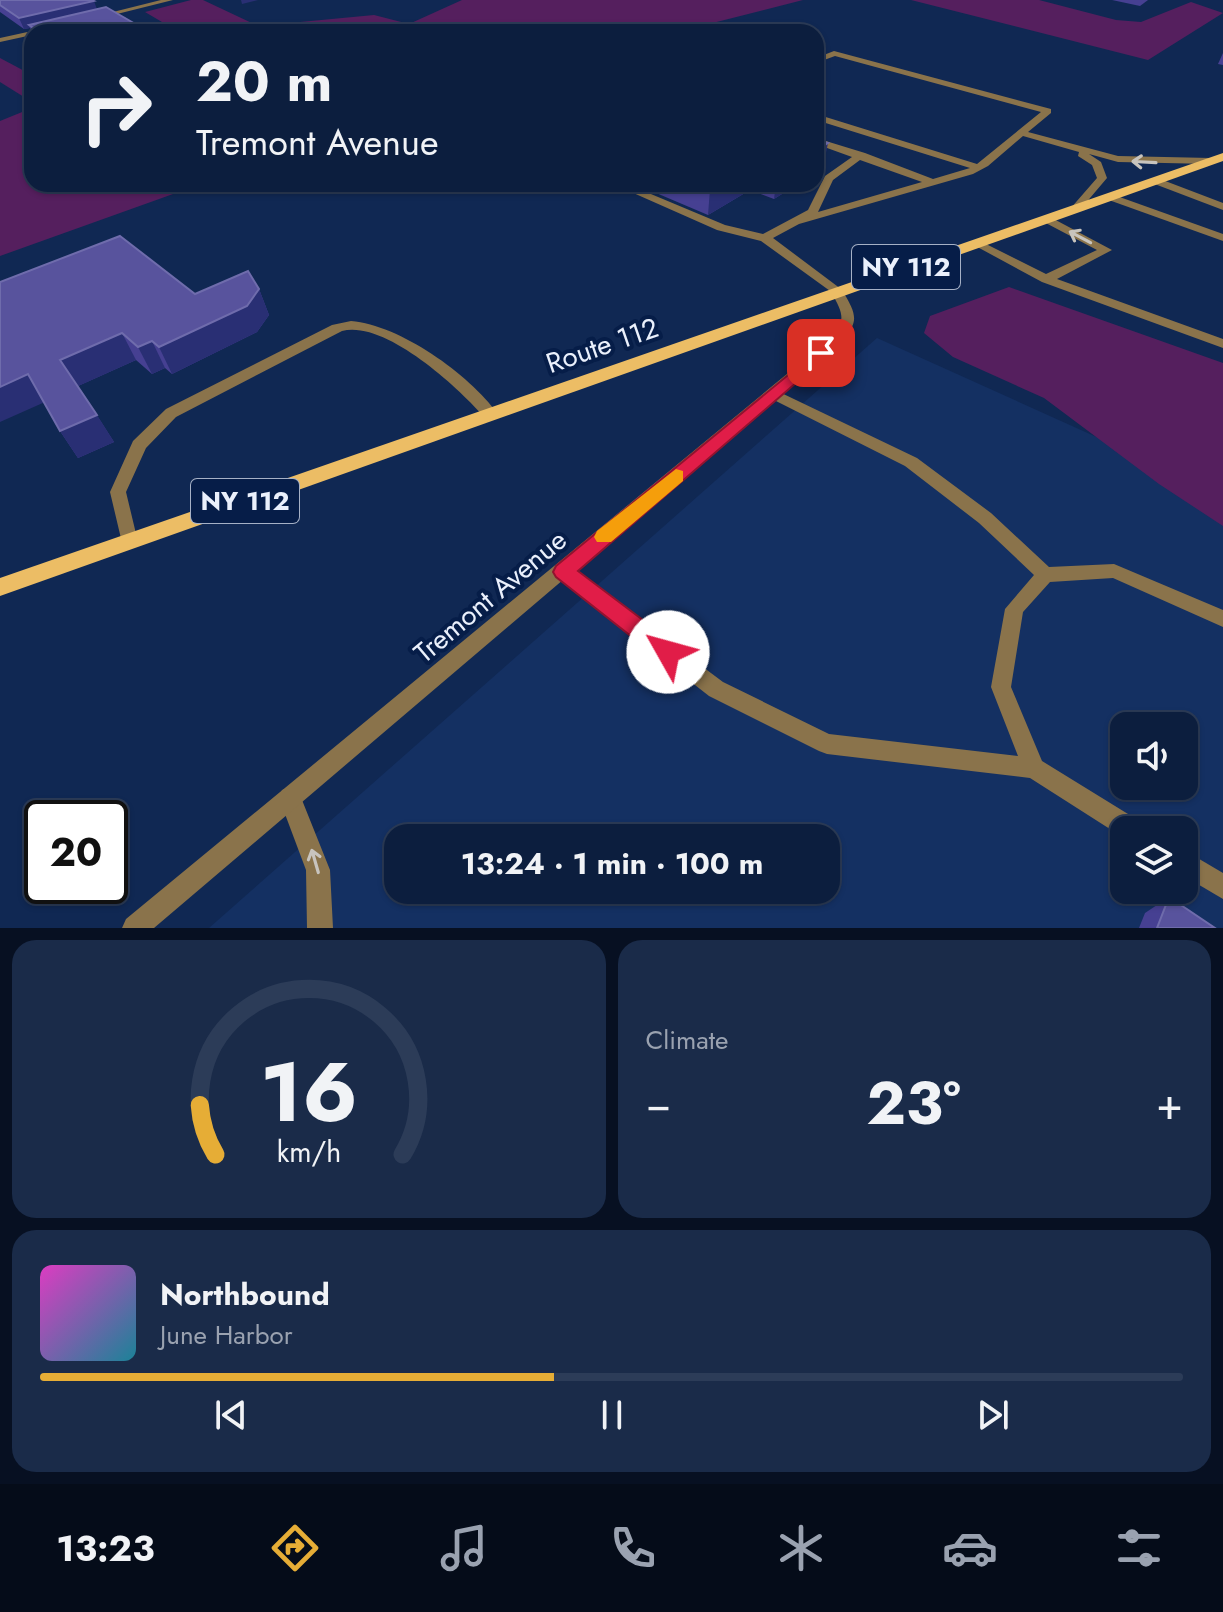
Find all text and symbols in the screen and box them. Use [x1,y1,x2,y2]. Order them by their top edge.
text: 20 m [196,41,333,122]
icon: right [64,56,168,160]
text: Tremont Avenue [196,116,438,168]
one-way arrow [1131,154,1158,169]
one-way arrow [1069,228,1093,244]
road number: NY 112 [852,245,960,289]
street label: Route 112 [540,307,664,384]
pin [787,319,855,387]
icon: arrive [799,331,843,375]
road number: NY 112 [191,479,299,523]
street label: Tremont Avenue [405,520,576,673]
position arrow [626,610,710,694]
map controls [1110,712,1198,904]
button: sound [1110,712,1198,800]
speed limit sign: 20 [24,800,128,904]
button: layers [1110,816,1198,904]
text: 13:24 · 1 min · 100 m [461,842,763,885]
one-way arrow [307,849,321,874]
text: Climate [646,1021,728,1059]
text: 16 [260,1032,358,1152]
text: 23° [866,1060,961,1147]
text: − [646,1072,671,1136]
text: + [1156,1072,1183,1136]
text: km/h [276,1131,341,1173]
text: Northbound [160,1273,330,1316]
text: June Harbor [160,1316,293,1354]
icon: previous [209,1393,253,1437]
icon: pause [590,1393,634,1437]
icon: next [971,1393,1015,1437]
icon: directions [267,1520,323,1576]
icon: music [436,1520,492,1576]
icon: phone [605,1520,661,1576]
icon: climate [773,1520,829,1576]
icon: car [942,1520,998,1576]
icon: filters [1111,1520,1167,1576]
text: 13:23 [56,1522,155,1574]

